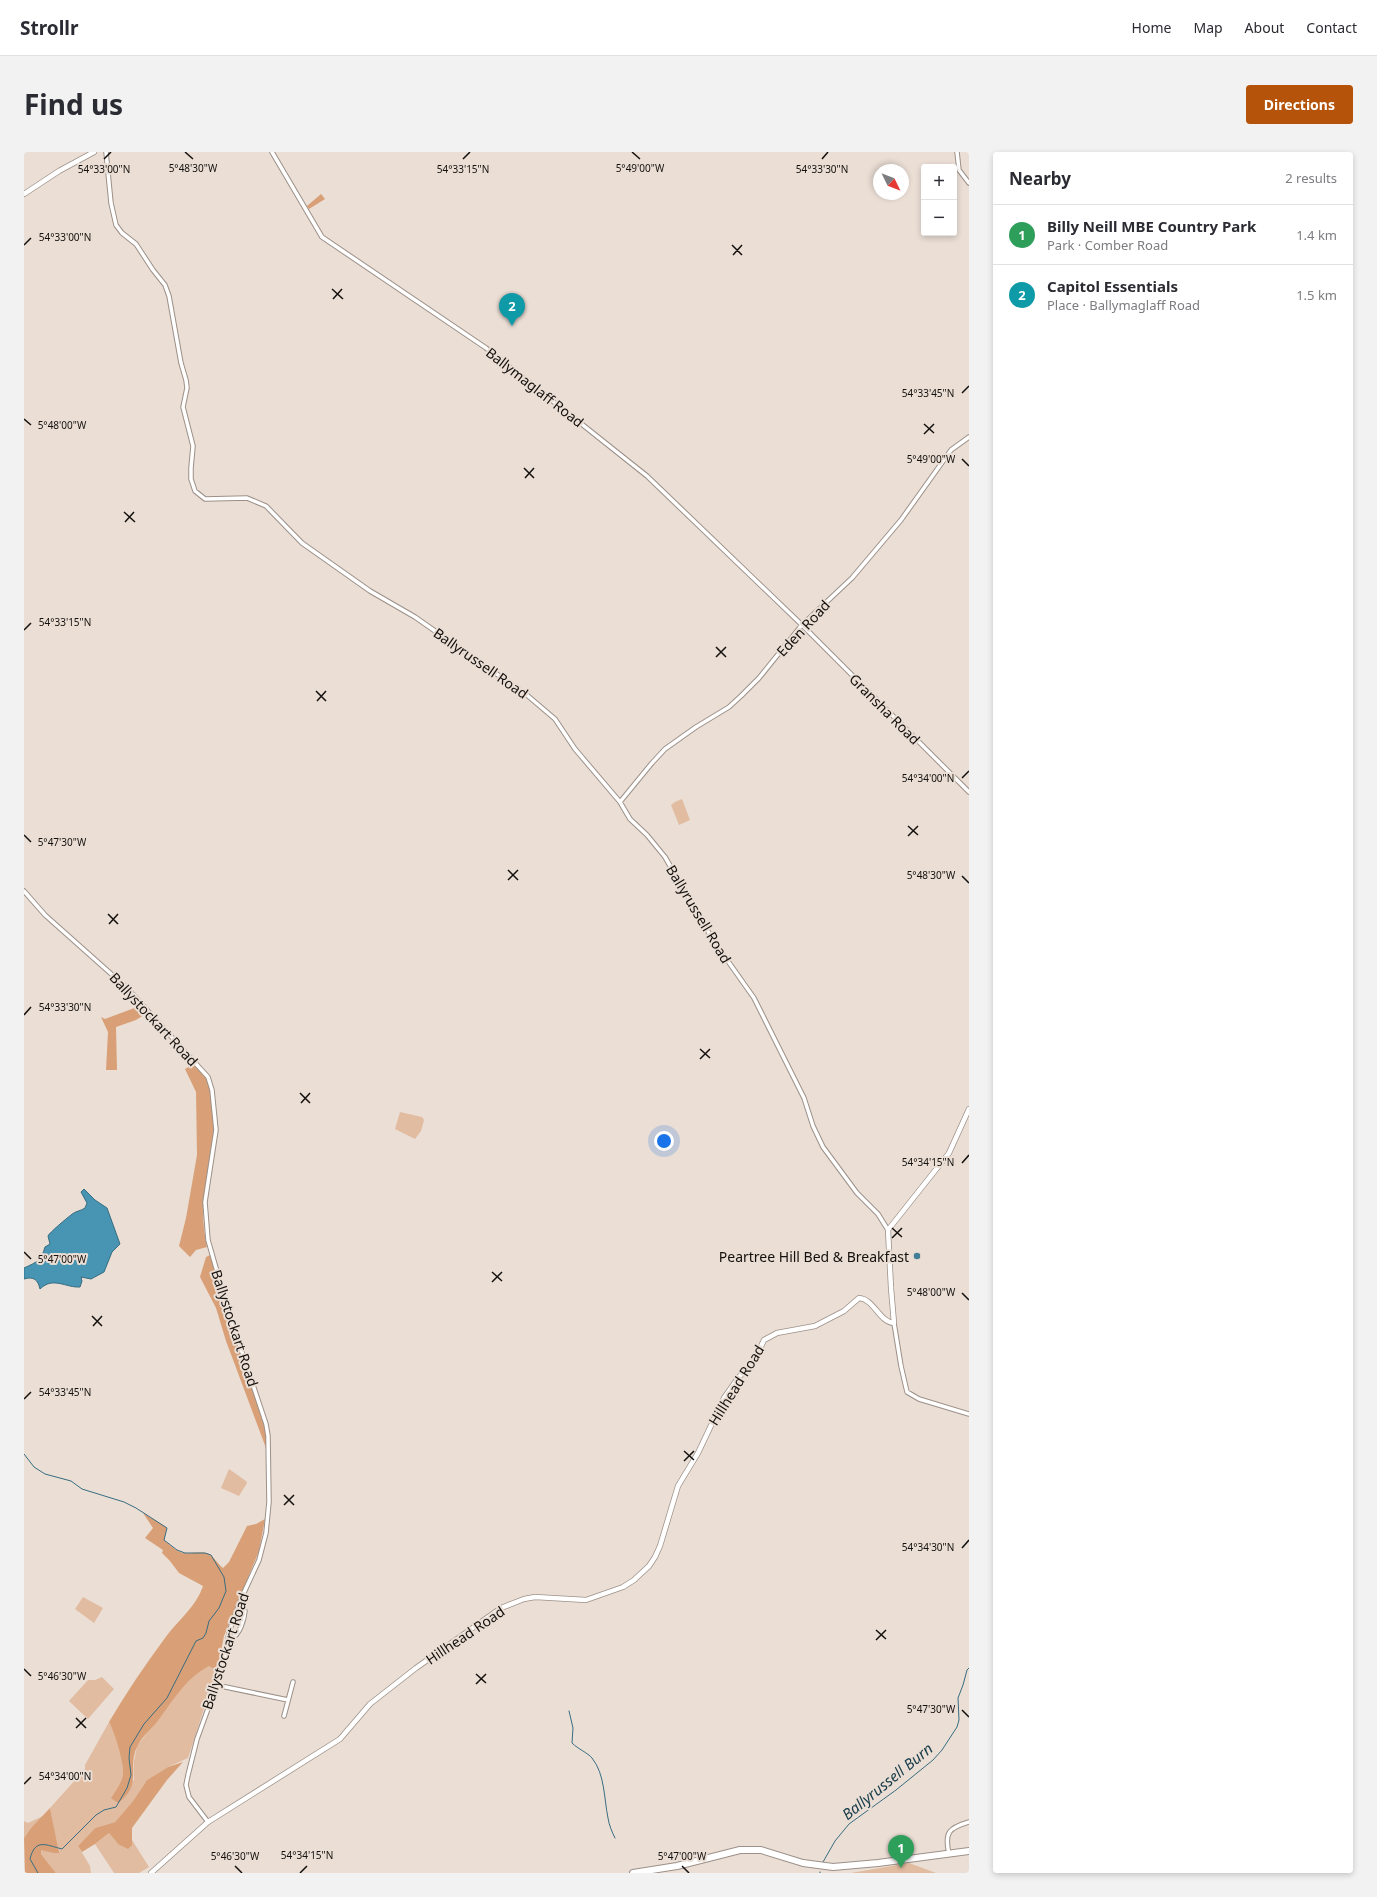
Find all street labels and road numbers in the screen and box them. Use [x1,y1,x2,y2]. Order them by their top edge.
street label: Ballymaglaff Road [482,343,588,431]
street label: Eden Road [772,596,834,660]
street label: Ballyrussell Road [430,623,532,703]
street label: Gransha Road [846,670,924,748]
street label: Ballyrussell Road [662,861,736,967]
street label: Ballystockart Road [106,968,202,1070]
street label: Ballystockart Road [207,1267,263,1389]
street label: Hillhead Road [704,1341,768,1429]
street label: Ballystockart Road [197,1590,253,1712]
street label: Hillhead Road [422,1602,508,1668]

